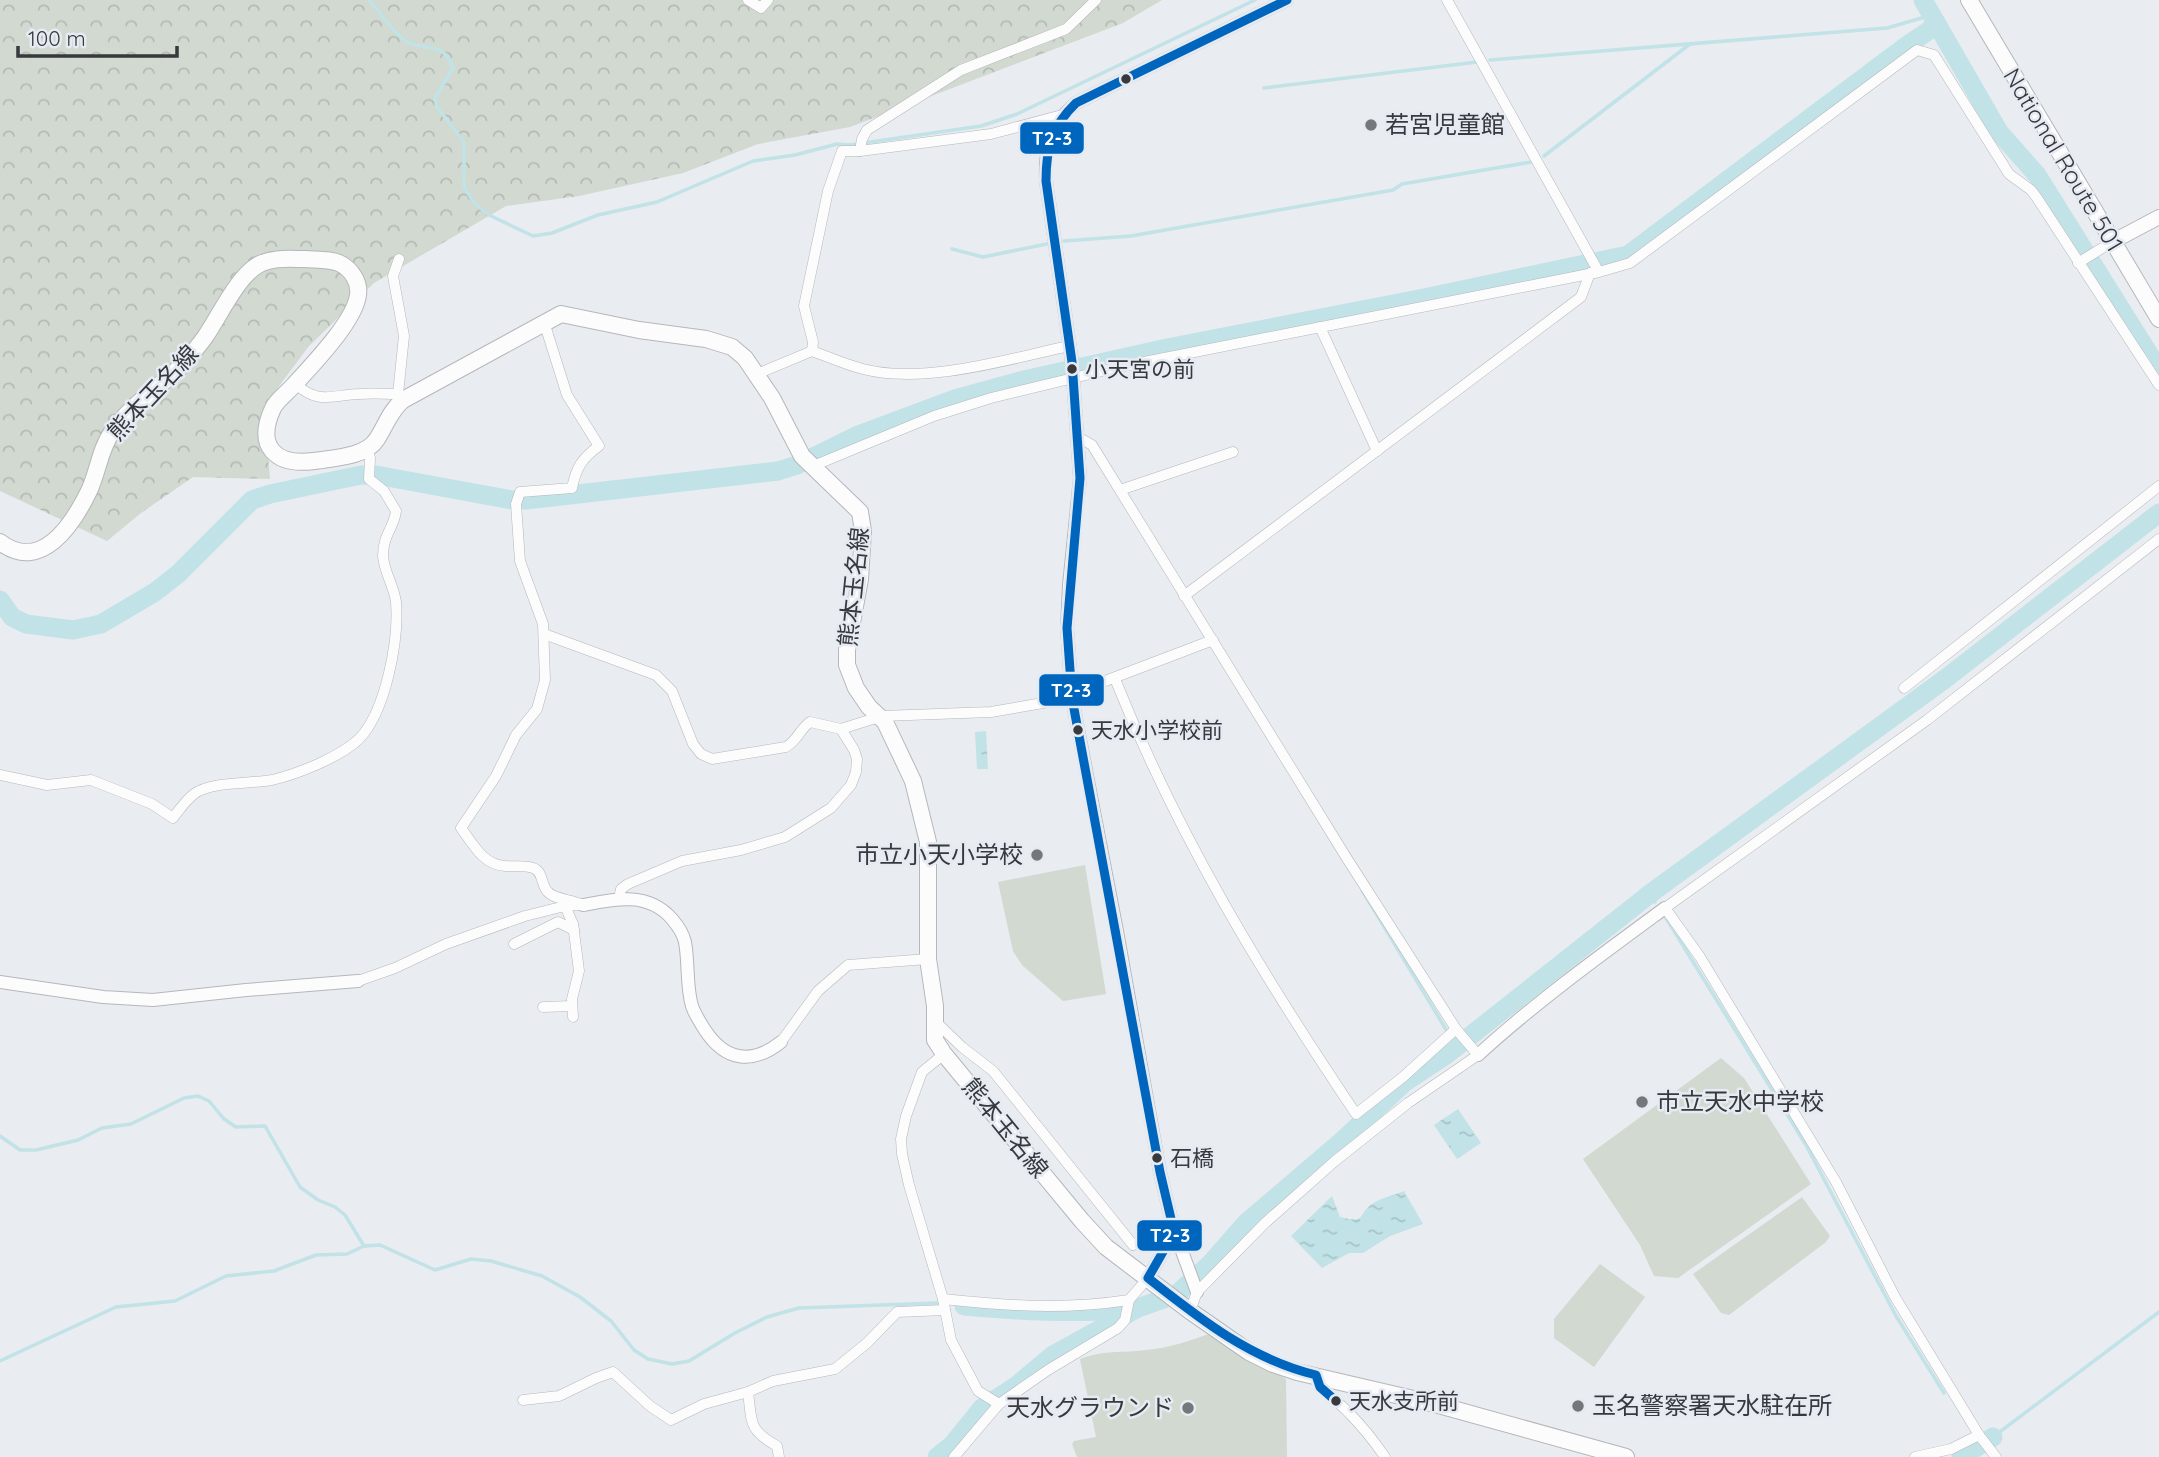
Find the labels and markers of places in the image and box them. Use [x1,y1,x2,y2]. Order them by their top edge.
unlabelled marker [1119,72,1133,86]
place label: 若宮児童館 [1385,109,1505,139]
marker: 若宮児童館 [1363,117,1379,133]
place label: 小天宮の前 [1085,355,1195,383]
marker: 小天宮の前 [1065,362,1079,376]
place label: 天水小学校前 [1091,716,1223,744]
marker: 天水小学校前 [1071,723,1085,737]
place label: 市立小天小学校 [855,839,1023,869]
marker: 市立小天小学校 [1029,847,1045,863]
place label: 市立天水中学校 [1656,1086,1824,1116]
marker: 市立天水中学校 [1634,1094,1650,1110]
place label: 石橋 [1170,1144,1214,1172]
marker: 石橋 [1150,1151,1164,1165]
place label: 天水支所前 [1349,1387,1459,1415]
place label: 玉名警察署天水駐在所 [1592,1390,1832,1420]
place label: 天水グラウンド [1006,1392,1174,1422]
marker: 天水支所前 [1329,1394,1343,1408]
marker: 玉名警察署天水駐在所 [1570,1398,1586,1414]
marker: 天水グラウンド [1180,1400,1196,1416]

